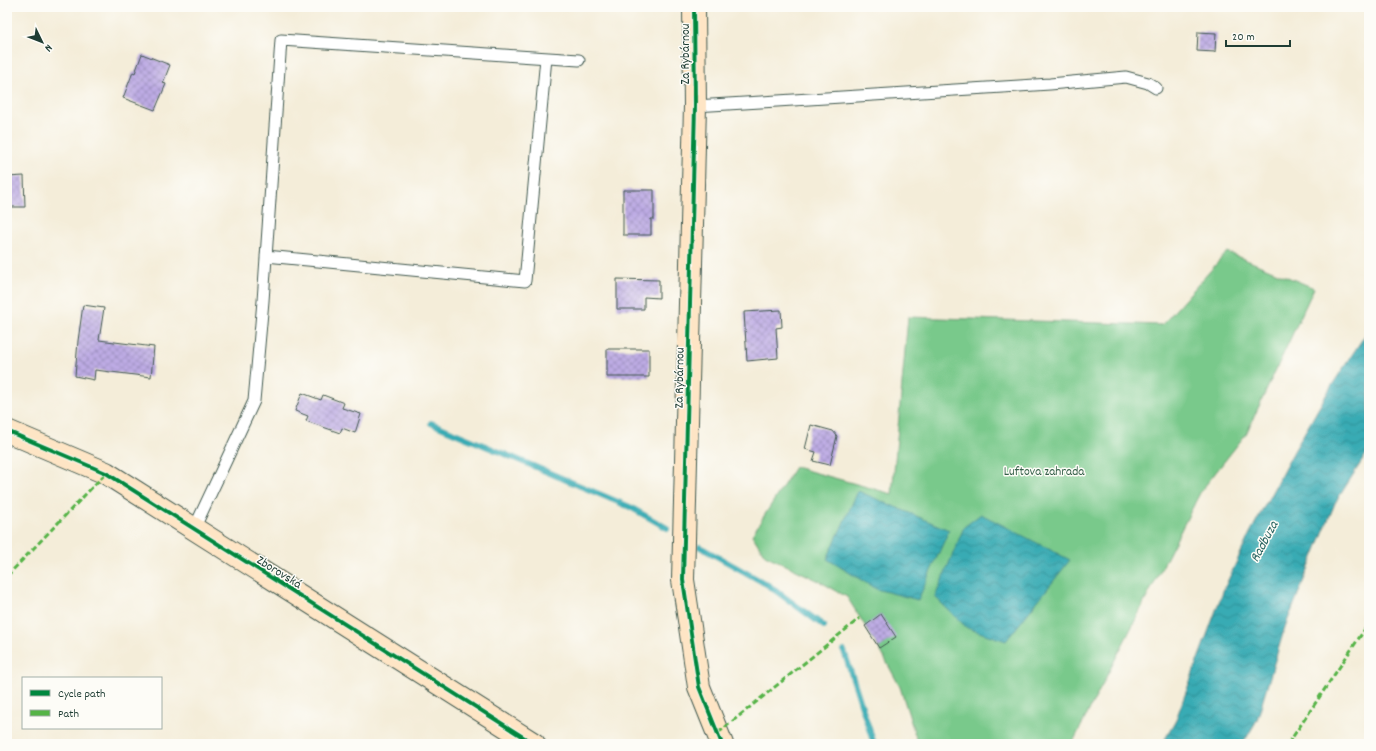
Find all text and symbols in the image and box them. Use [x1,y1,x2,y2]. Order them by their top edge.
north arrow [22,22,62,62]
scale bar [1226,22,1290,48]
street label: Za Rybárnou [677,24,696,84]
text: 20 m [1232,29,1255,46]
text: N [40,40,56,55]
street label: Za Rybárnou [670,348,691,409]
park label: Luftova zahrada [1004,463,1085,482]
water label: Radbuza [1246,517,1285,566]
street label: Zborovská [252,552,306,595]
legend [22,677,162,729]
text: Cycle path [58,686,106,703]
text: Path [58,706,79,723]

